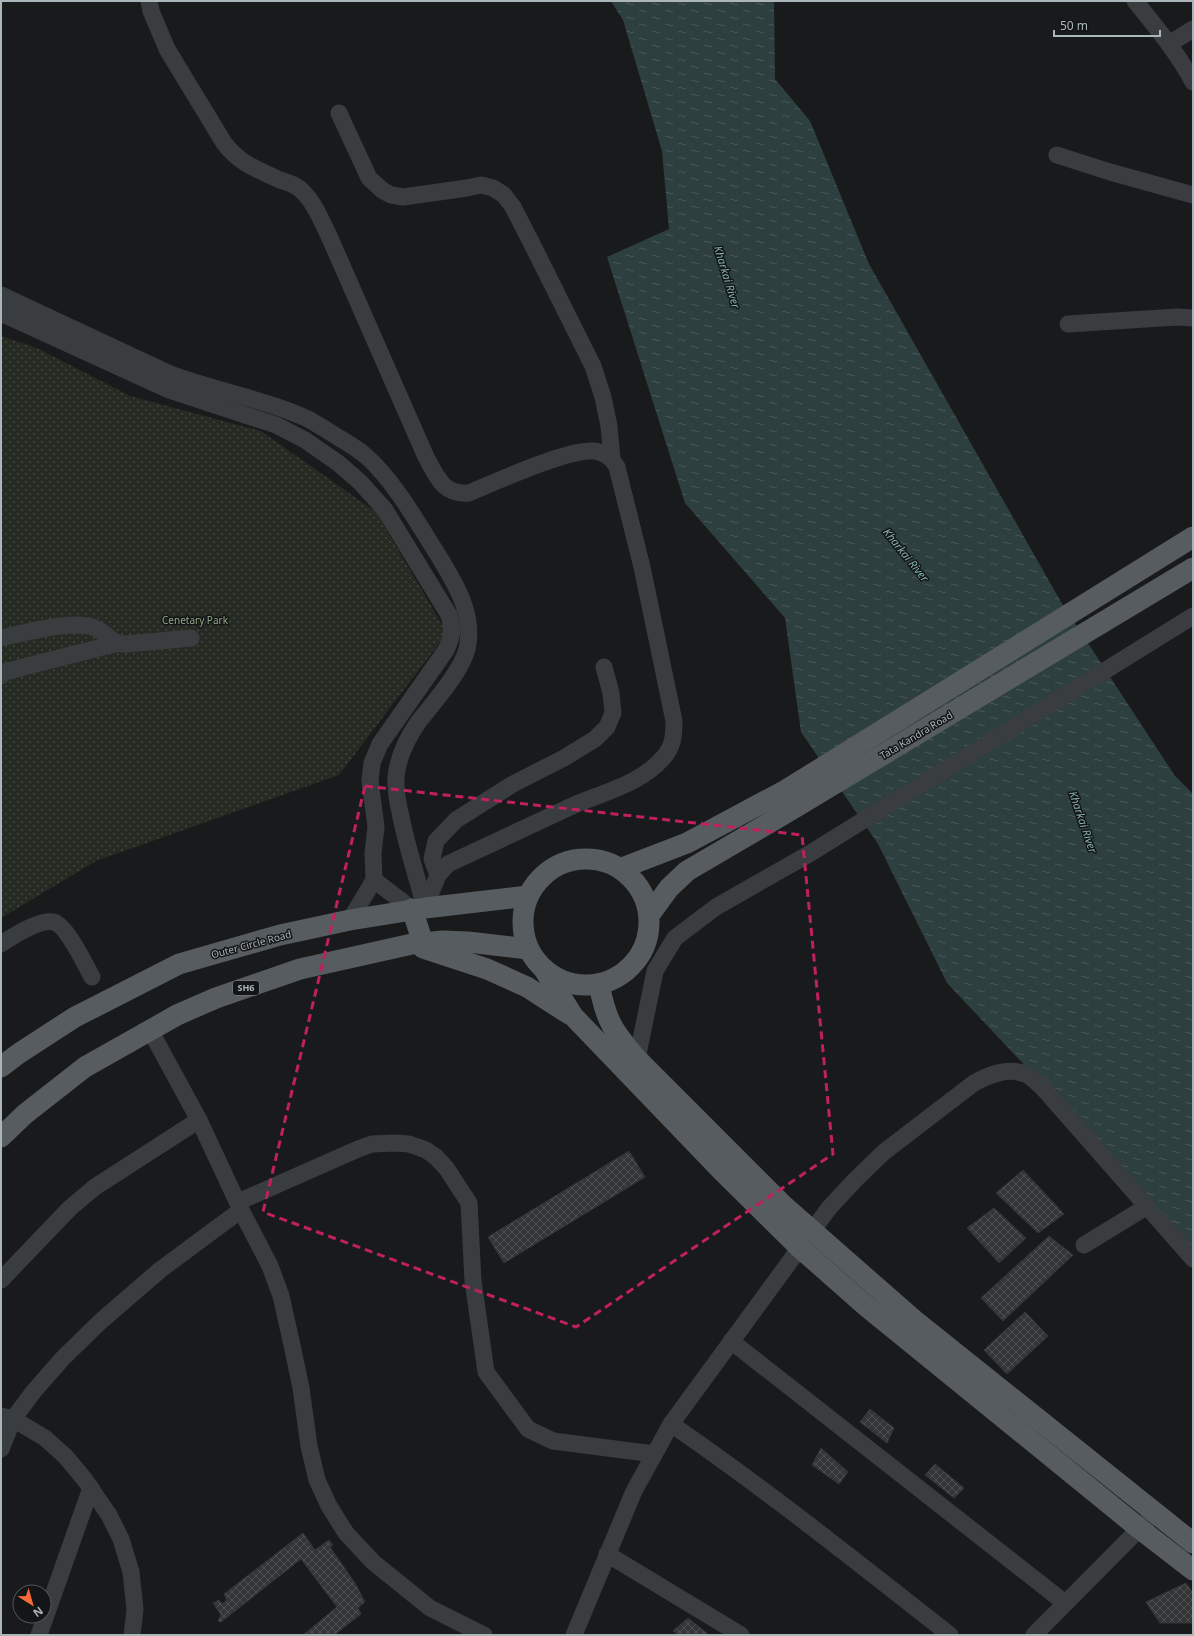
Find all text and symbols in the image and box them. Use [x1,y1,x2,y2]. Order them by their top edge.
scale bar [1054,12,1160,38]
text: 50 m [1060,17,1088,34]
water label: Kharkai River [711,244,744,311]
water label: Kharkai River [880,525,933,585]
park label: Cenetary Park [162,613,229,627]
street label: Tata Kandra Road [877,708,955,762]
water label: Kharkai River [1066,789,1101,855]
street label: Outer Circle Road [209,927,293,961]
road number: SH6 [233,981,259,995]
north arrow [12,1584,52,1624]
text: N [30,1604,46,1621]

